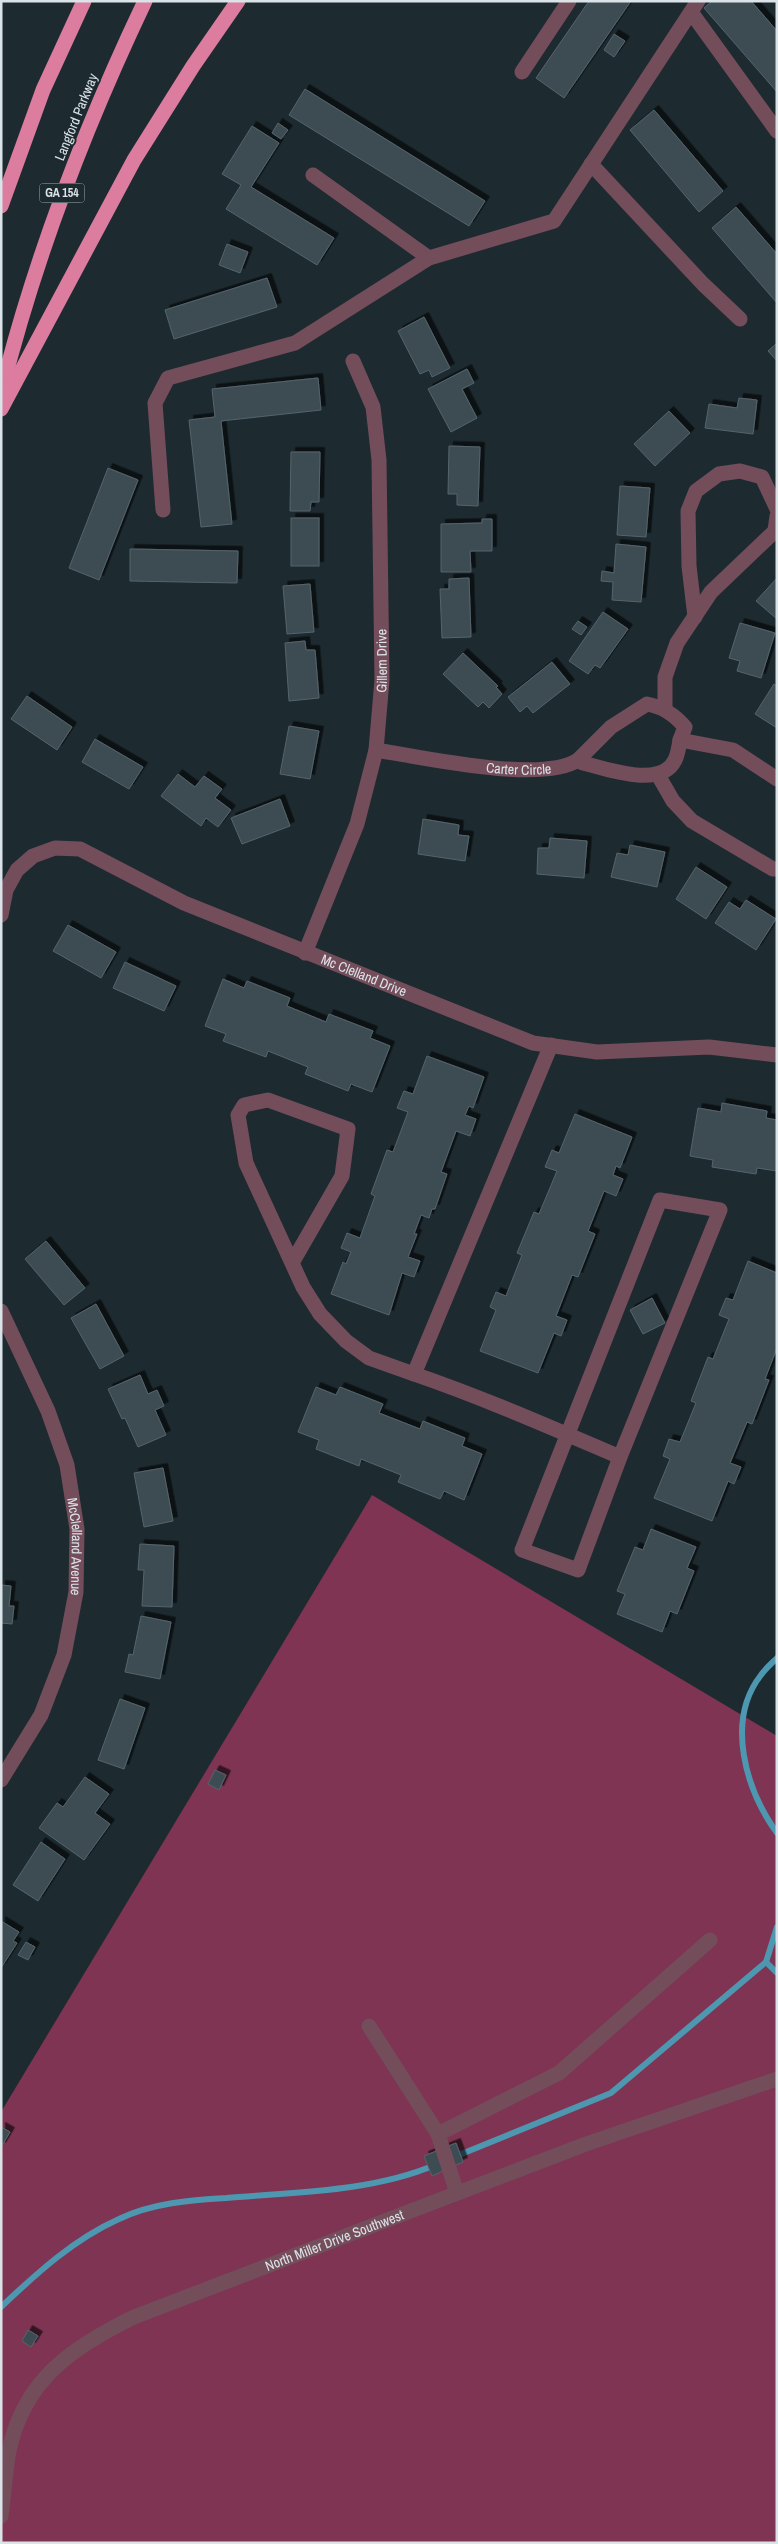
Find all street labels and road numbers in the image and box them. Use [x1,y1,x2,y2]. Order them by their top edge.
street label: Langford Parkway [50,70,102,163]
road number: GA 154 [40,184,84,202]
street label: Gillem Drive [372,629,391,693]
street label: Carter Circle [485,758,552,779]
street label: Mc Clelland Drive [318,950,409,1000]
street label: McClelland Avenue [63,1496,86,1597]
street label: North Miller Drive Southwest [263,2206,406,2275]

